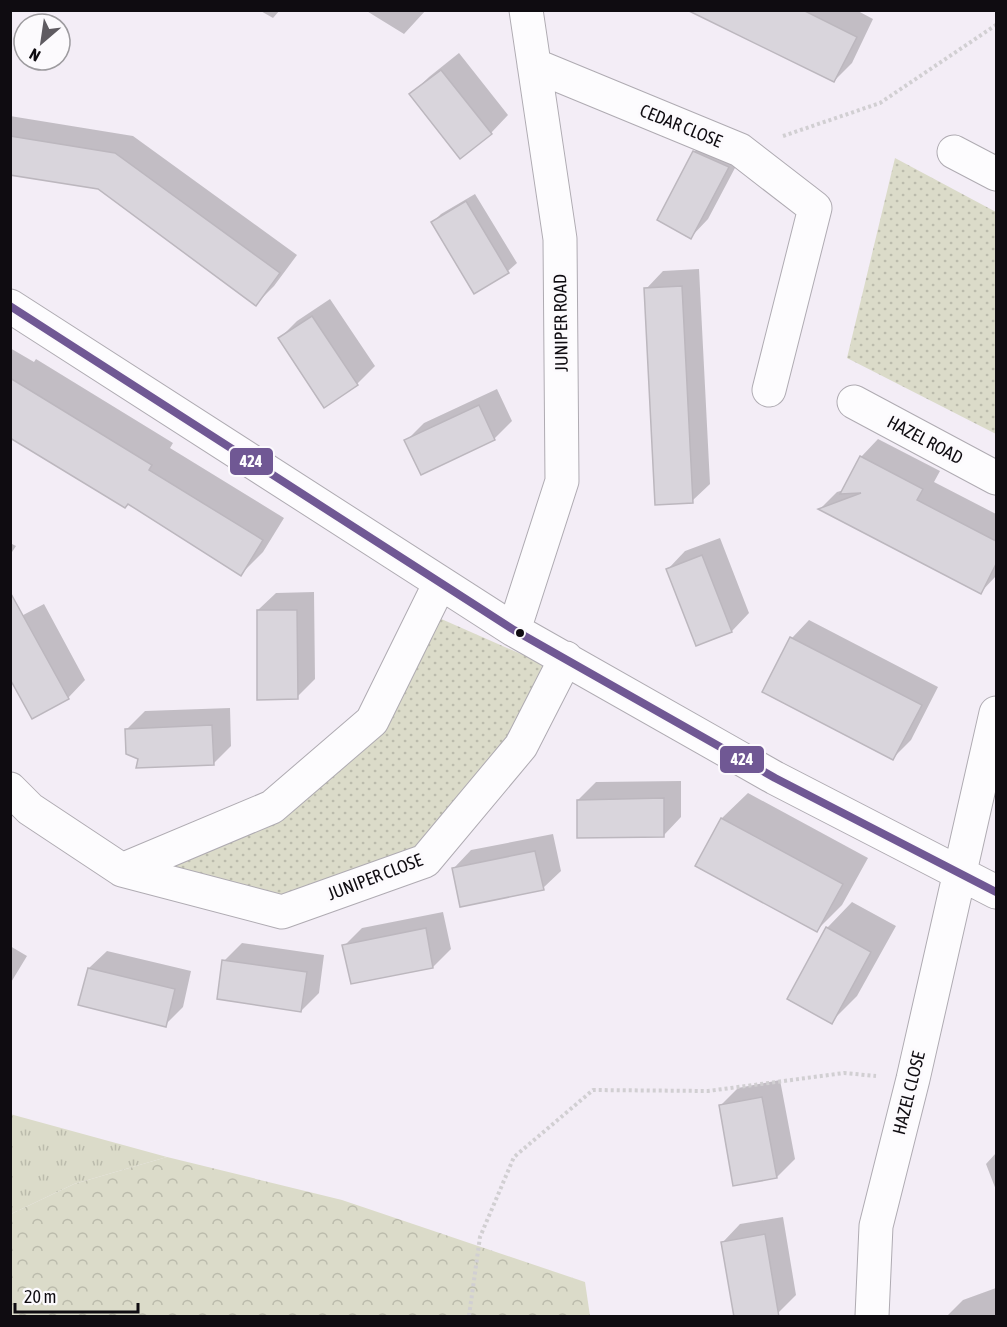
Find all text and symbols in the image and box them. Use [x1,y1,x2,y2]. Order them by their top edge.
north arrow [12,12,72,72]
text: N [26,45,43,65]
street label: CEDAR CLOSE [637,100,726,152]
street label: JUNIPER ROAD [549,274,572,372]
street label: HAZEL ROAD [884,411,967,468]
line badge: 424 [229,447,274,476]
text: 424 [239,452,263,470]
unlabelled marker [514,627,526,639]
line badge: 424 [719,745,765,774]
text: 424 [730,750,754,768]
street label: JUNIPER CLOSE [324,849,426,904]
street label: HAZEL CLOSE [888,1049,929,1137]
scale bar [15,1276,138,1314]
text: 20 m [24,1286,56,1307]

